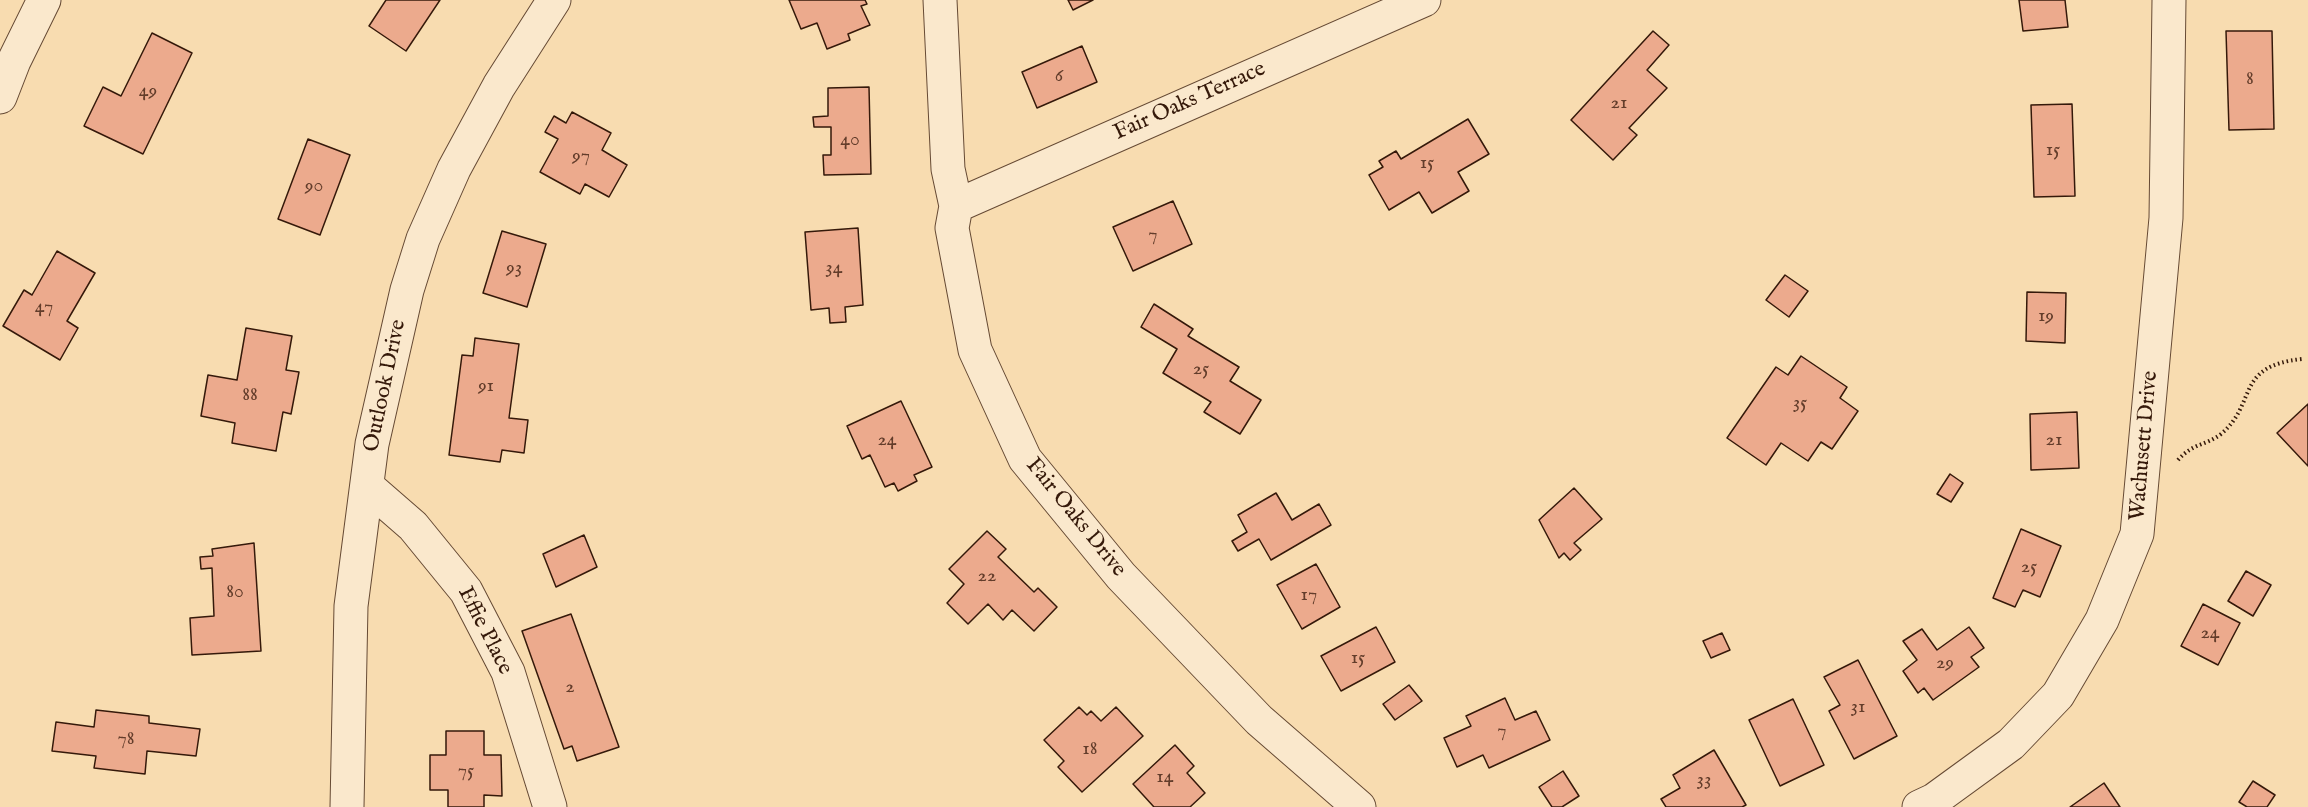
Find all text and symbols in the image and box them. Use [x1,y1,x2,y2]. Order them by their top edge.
street label: Fair Oaks Terrace [1110,57,1270,147]
house number: 6 [1055,65,1063,89]
house number: 8 [2246,68,2254,92]
house number: 49 [139,80,157,104]
house number: 21 [1611,92,1627,116]
house number: 40 [840,129,860,153]
house number: 15 [2046,139,2060,163]
house number: 97 [572,145,590,169]
house number: 15 [1420,152,1434,176]
house number: 90 [305,175,323,199]
house number: 7 [1148,224,1158,248]
house number: 93 [506,257,522,281]
house number: 34 [825,257,843,281]
house number: 47 [35,296,53,320]
house number: 19 [2038,305,2054,329]
street label: Outlook Drive [359,317,413,455]
house number: 25 [1193,358,1209,382]
street label: Wachusett Drive [2125,370,2165,522]
house number: 91 [478,375,494,399]
house number: 88 [242,384,258,408]
house number: 35 [1793,392,1807,416]
house number: 24 [877,429,897,453]
house number: 21 [2046,429,2062,453]
street label: Fair Oaks Drive [1019,453,1131,583]
house number: 25 [2021,556,2037,580]
house number: 22 [978,565,996,589]
house number: 80 [226,581,244,605]
street label: Effie Place [451,583,517,679]
house number: 17 [1301,584,1317,608]
house number: 24 [2200,622,2220,646]
house number: 15 [1351,647,1365,671]
house number: 29 [1936,652,1954,676]
house number: 2 [565,676,575,700]
house number: 31 [1851,696,1865,720]
house number: 7 [1497,720,1507,744]
house number: 78 [117,728,135,752]
house number: 18 [1082,738,1098,762]
house number: 75 [458,760,474,784]
house number: 14 [1156,766,1174,790]
house number: 33 [1697,769,1711,793]

